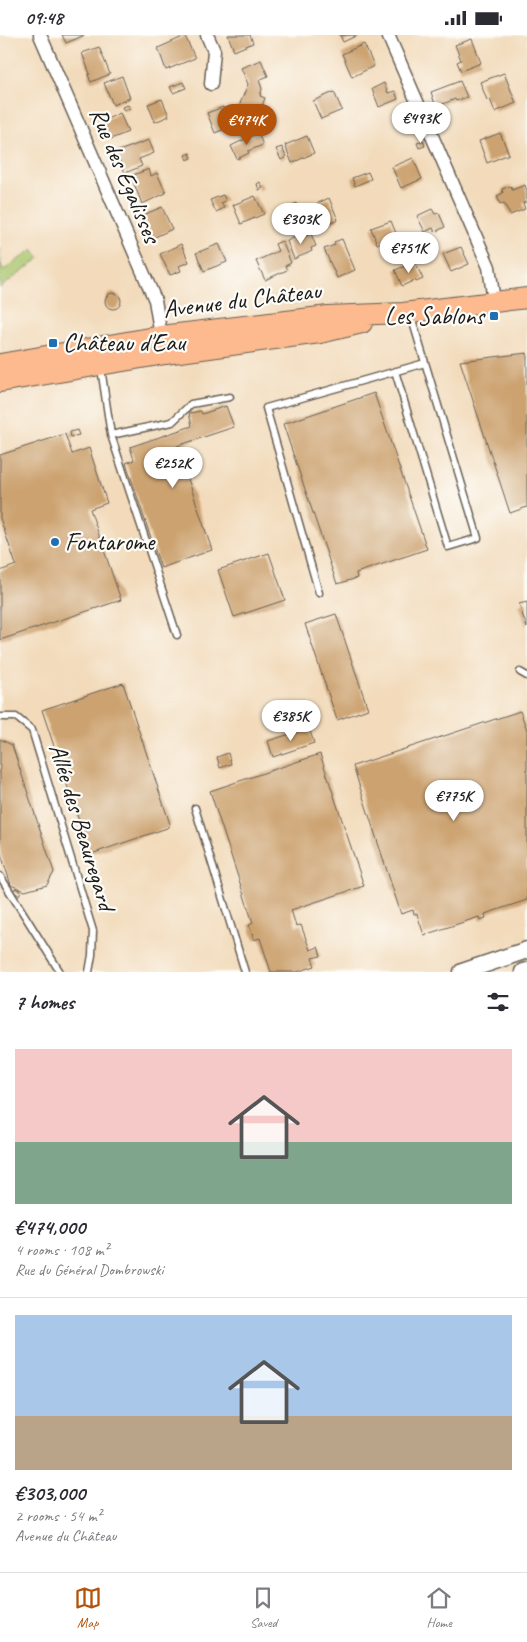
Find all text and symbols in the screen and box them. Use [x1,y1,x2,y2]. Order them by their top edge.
text: 09:48 [25,6,63,30]
pin: €493K [386,101,456,144]
street label: Rue des Egalisses [82,102,169,250]
pin: €474K [212,103,282,146]
text: €493K [403,108,439,128]
text: €474K [229,110,265,130]
pin: €303K [266,203,336,245]
text: €303K [283,209,319,229]
pin: €751K [374,231,444,274]
text: €751K [391,238,427,258]
street label: Avenue du Château [161,274,324,326]
place label: Les Sablons [385,300,486,332]
marker: Les Sablons [488,310,500,322]
place label: Château d'Eau [63,327,187,359]
marker: Château d'Eau [47,337,59,349]
pin: €252K [138,447,208,489]
text: €252K [155,453,191,473]
place label: Fontarome [65,526,156,558]
marker: Fontarome [49,536,61,548]
pin: €385K [256,699,326,742]
text: €385K [273,706,309,726]
street label: Allée des Beauregard [41,740,123,917]
pin: €775K [419,779,489,822]
text: €775K [436,786,472,806]
icon: filters [484,988,512,1016]
text: 7 homes [15,989,74,1015]
icon: home [219,1082,309,1172]
text: €474,000 [15,1214,85,1240]
text: 4 rooms · 108 m² [15,1240,109,1260]
text: Rue du Général Dombrowski [15,1260,164,1280]
icon: home [219,1347,309,1437]
text: €303,000 [15,1480,85,1506]
text: 2 rooms · 54 m² [15,1506,101,1526]
text: Avenue du Château [15,1526,117,1546]
tab: Map [74,1584,102,1631]
tab: Saved [249,1584,277,1631]
tab: Home [425,1584,453,1631]

